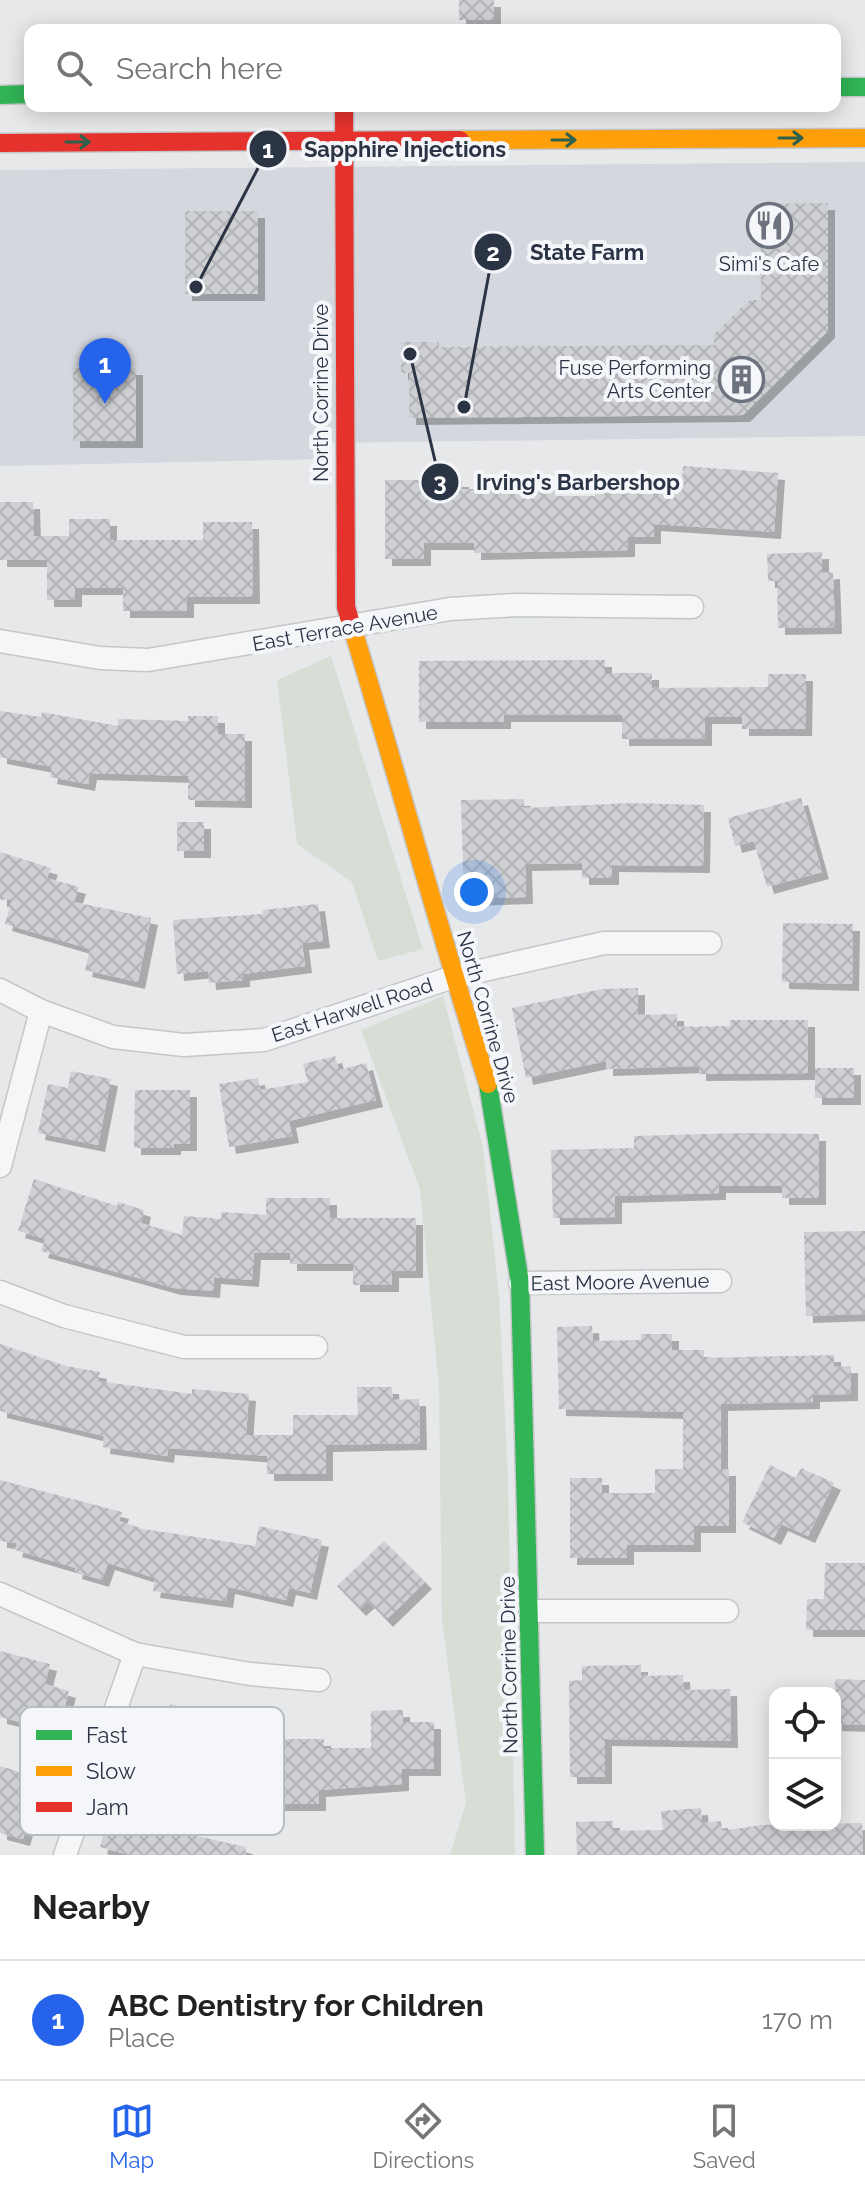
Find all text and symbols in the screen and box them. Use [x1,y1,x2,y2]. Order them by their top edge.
search box [24,24,841,112]
icon: search [52,46,96,90]
text: Search here [116,51,283,86]
callout: Sapphire Injections [248,126,522,172]
one-way arrow [777,131,804,146]
one-way arrow [550,132,577,148]
one-way arrow [64,134,91,150]
text: 1 [262,135,274,164]
text: Sapphire Injections [304,136,506,162]
restaurant icon: Simi's Cafe [745,201,793,249]
callout: State Farm [473,229,660,275]
text: 2 [486,238,500,267]
text: State Farm [530,239,644,265]
place label: Simi's Cafe [719,252,819,276]
street label: North Corrine Drive [309,304,333,482]
pin: 1 [79,338,131,404]
place label: Fuse Performing Arts Center [559,356,711,403]
building icon: Fuse Performing Arts Center [718,356,766,404]
callout: Irving's Barbershop [420,459,696,505]
text: 3 [433,467,447,496]
text: Irving's Barbershop [476,469,680,495]
street label: East Terrace Avenue [250,600,440,656]
your location [454,872,494,912]
street label: North Corrine Drive [452,928,524,1106]
street label: East Harwell Road [268,973,436,1047]
street label: East Moore Avenue [530,1268,710,1296]
street label: North Corrine Drive [495,1576,523,1754]
map controls [769,1687,841,1831]
button: locate [769,1687,841,1759]
legend [20,1707,284,1835]
text: Fast [86,1722,128,1748]
text: Slow [86,1758,136,1784]
button: layers [769,1759,841,1831]
text: Jam [86,1794,129,1820]
text: Nearby [32,1887,150,1927]
text: ABC Dentistry for Children [108,1988,484,2023]
text: 1 [52,2005,64,2035]
text: 170 m [762,2005,833,2035]
text: Place [108,2023,175,2053]
tab: Map [109,2099,154,2173]
tab: Directions [373,2099,474,2173]
tab: Saved [693,2099,756,2173]

